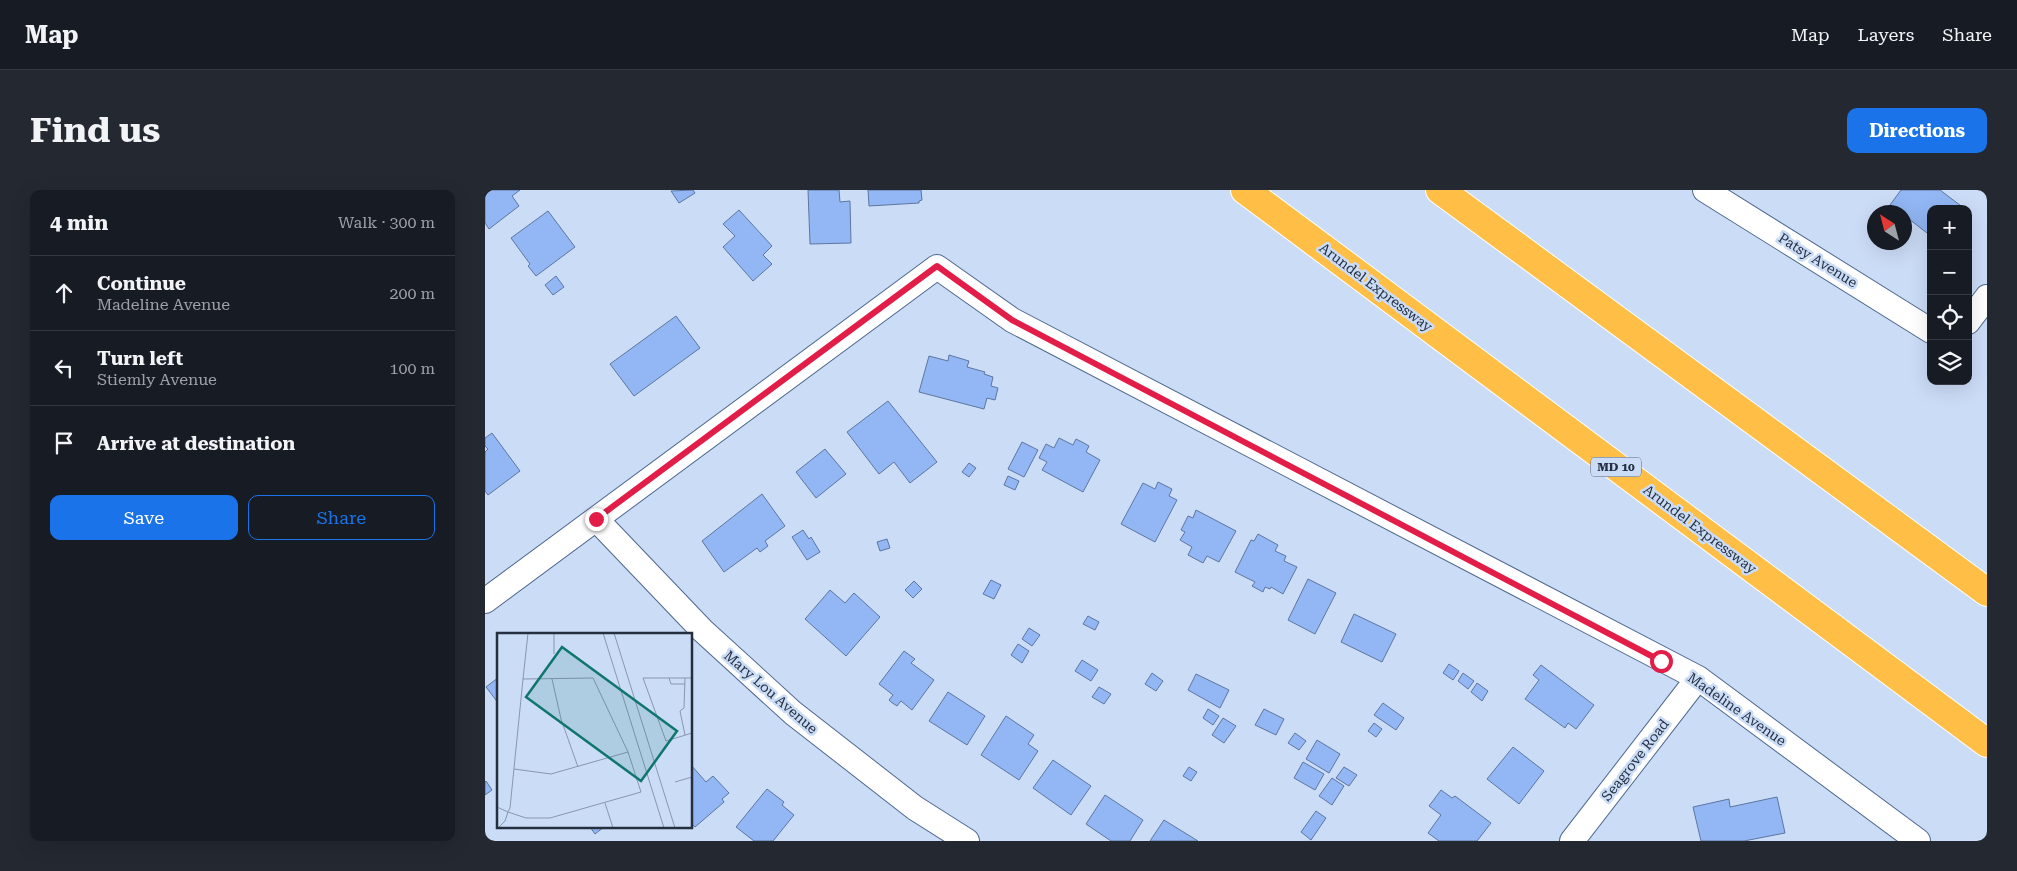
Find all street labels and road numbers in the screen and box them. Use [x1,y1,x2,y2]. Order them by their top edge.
street label: Patsy Avenue [1776,229,1861,291]
street label: Arundel Expressway [1316,239,1436,335]
road number: MD 10 [1591,458,1641,476]
street label: Arundel Expressway [1640,481,1760,577]
street label: Mary Lou Avenue [721,647,821,737]
street label: Madeline Avenue [1685,669,1790,749]
street label: Seagrove Road [1598,716,1672,804]

